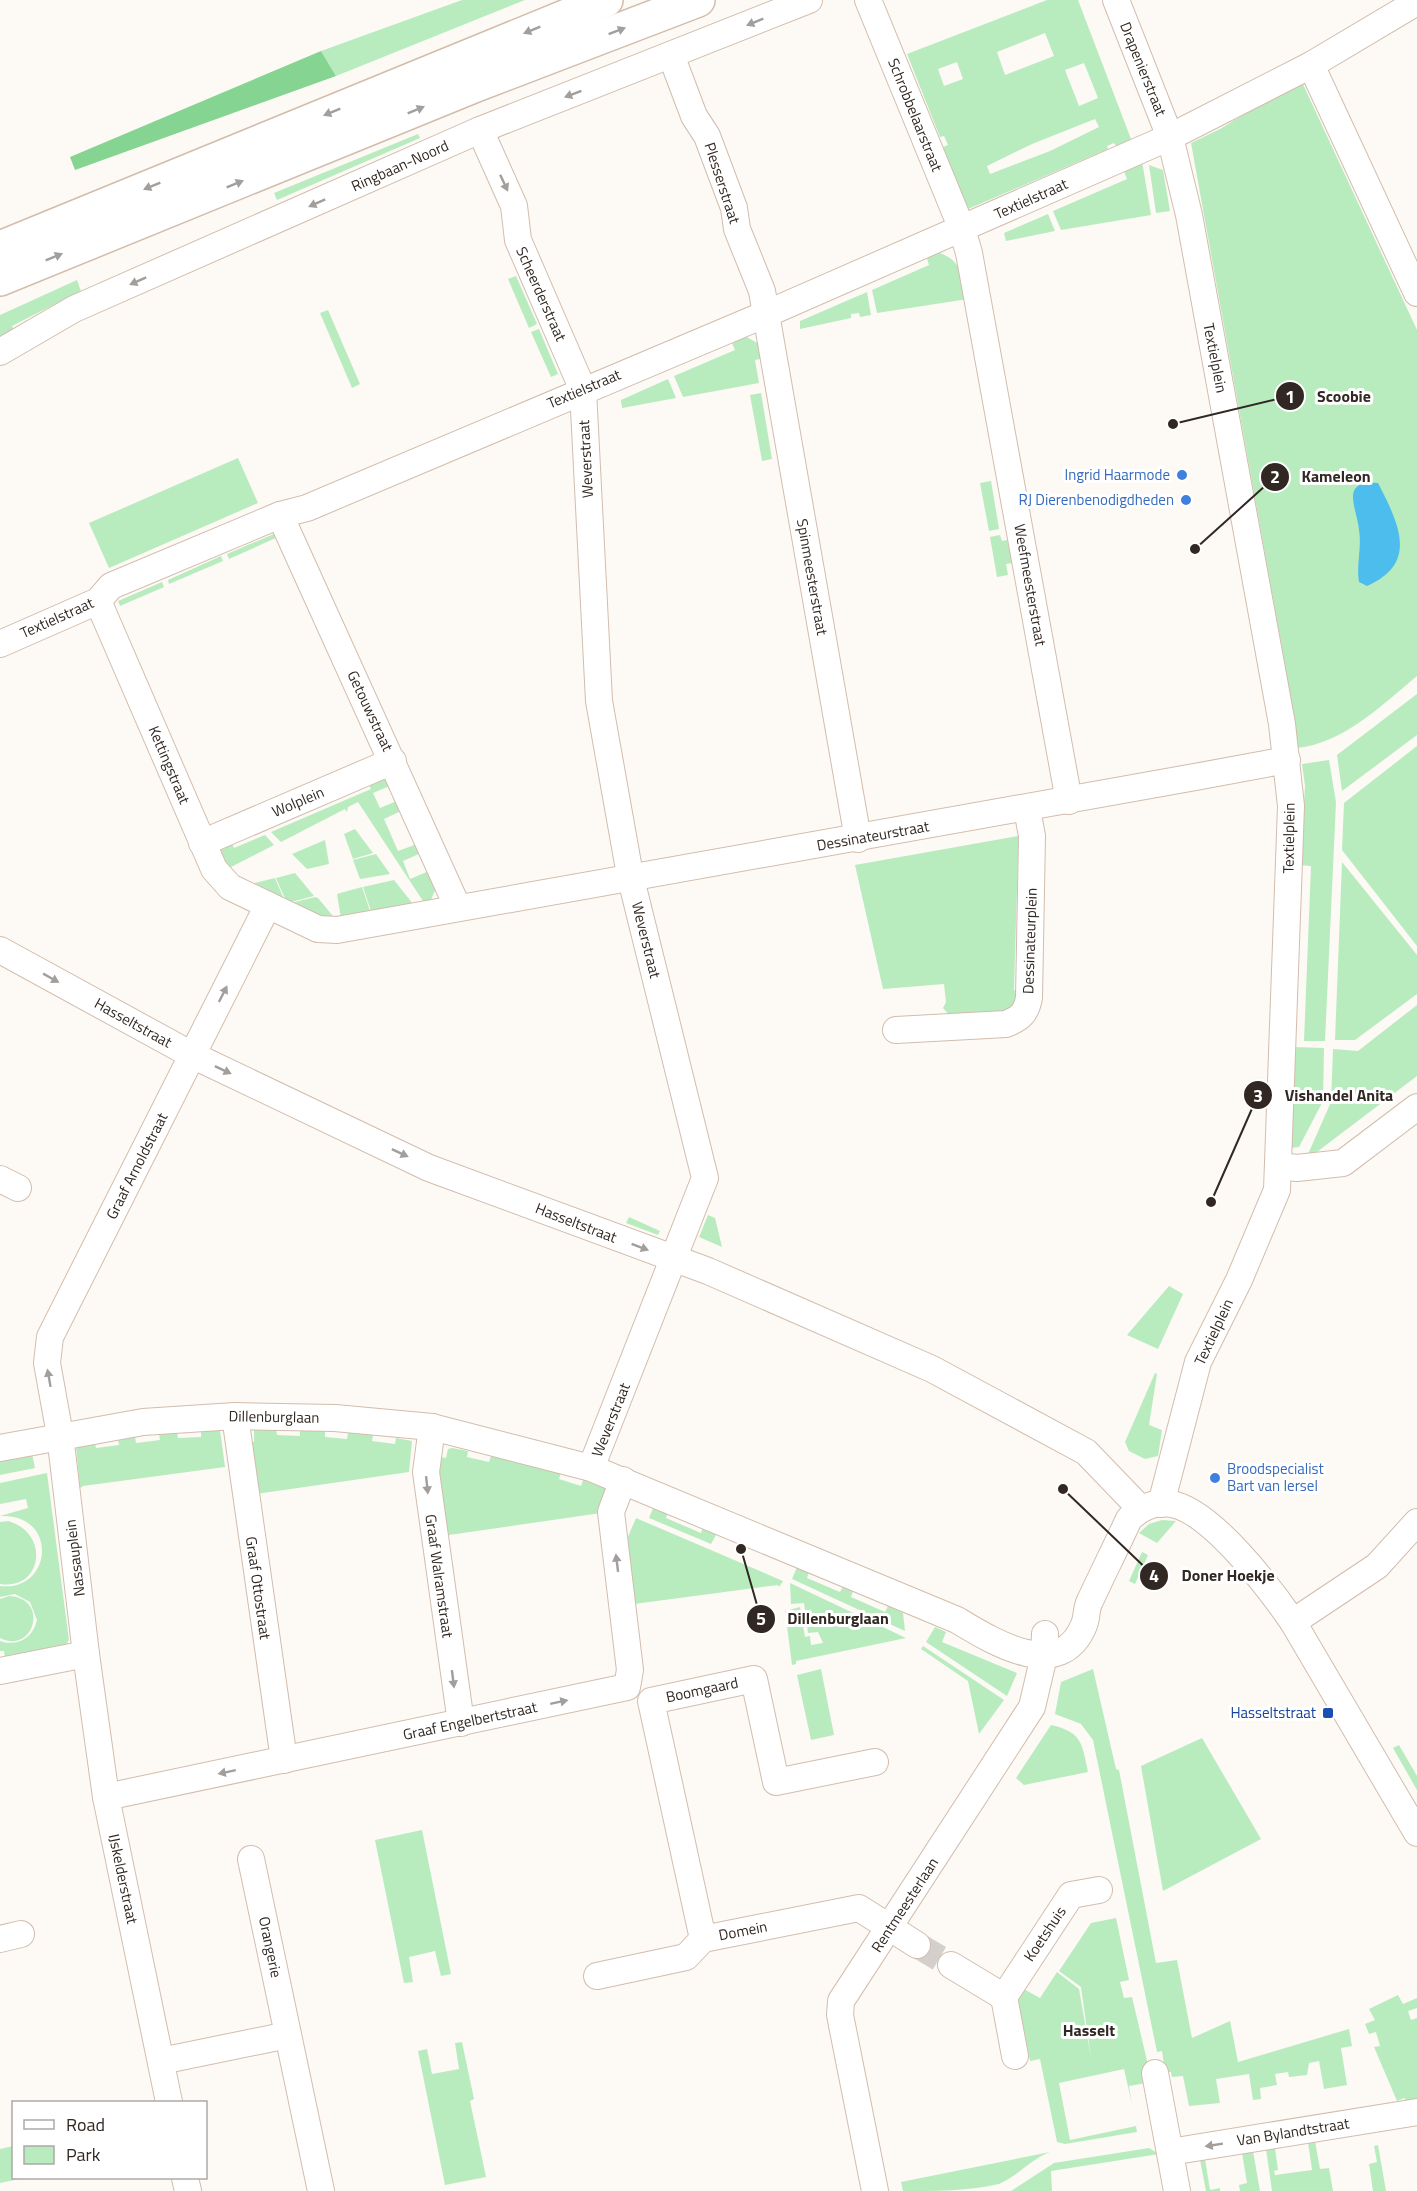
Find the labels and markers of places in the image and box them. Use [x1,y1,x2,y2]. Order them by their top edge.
callout: Scoobie [1275,379,1383,413]
callout: Kameleon [1260,460,1383,494]
place label: Ingrid Haarmode [1065,463,1170,486]
marker: Ingrid Haarmode [1175,468,1189,482]
place label: RJ Dierenbenodigdheden [1018,488,1174,511]
marker: RJ Dierenbenodigdheden [1179,493,1193,507]
callout: Vishandel Anita [1243,1078,1405,1112]
place label: Broodspecialist Bart van Iersel [1227,1457,1325,1497]
marker: Broodspecialist Bart van Iersel [1208,1471,1222,1485]
callout: Doner Hoekje [1139,1559,1287,1593]
callout: Dillenburglaan [746,1602,901,1636]
place label: Hasseltstraat [1230,1701,1317,1724]
marker: Hasseltstraat [1321,1706,1335,1720]

